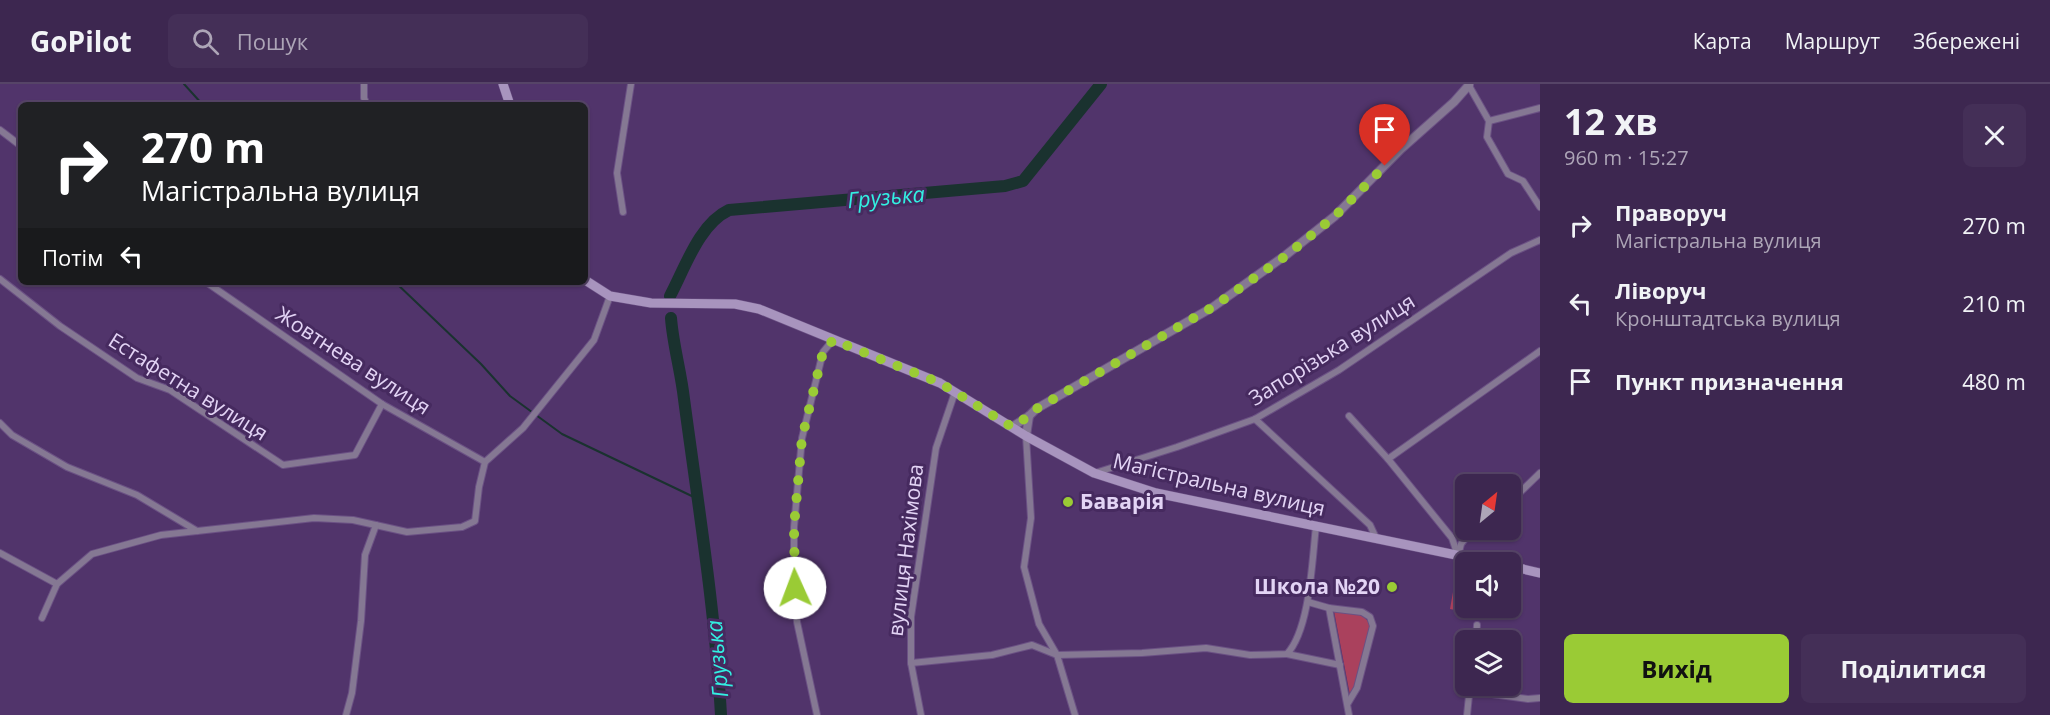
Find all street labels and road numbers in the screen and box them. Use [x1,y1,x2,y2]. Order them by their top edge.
street label: Запорізька вулиця [1243,287,1420,412]
street label: Жовтнева вулиця [271,300,436,421]
street label: Естафетна вулиця [103,326,274,447]
street label: Магістральна вулиця [1110,446,1328,522]
street label: вулиця Нахімова [881,462,929,638]

